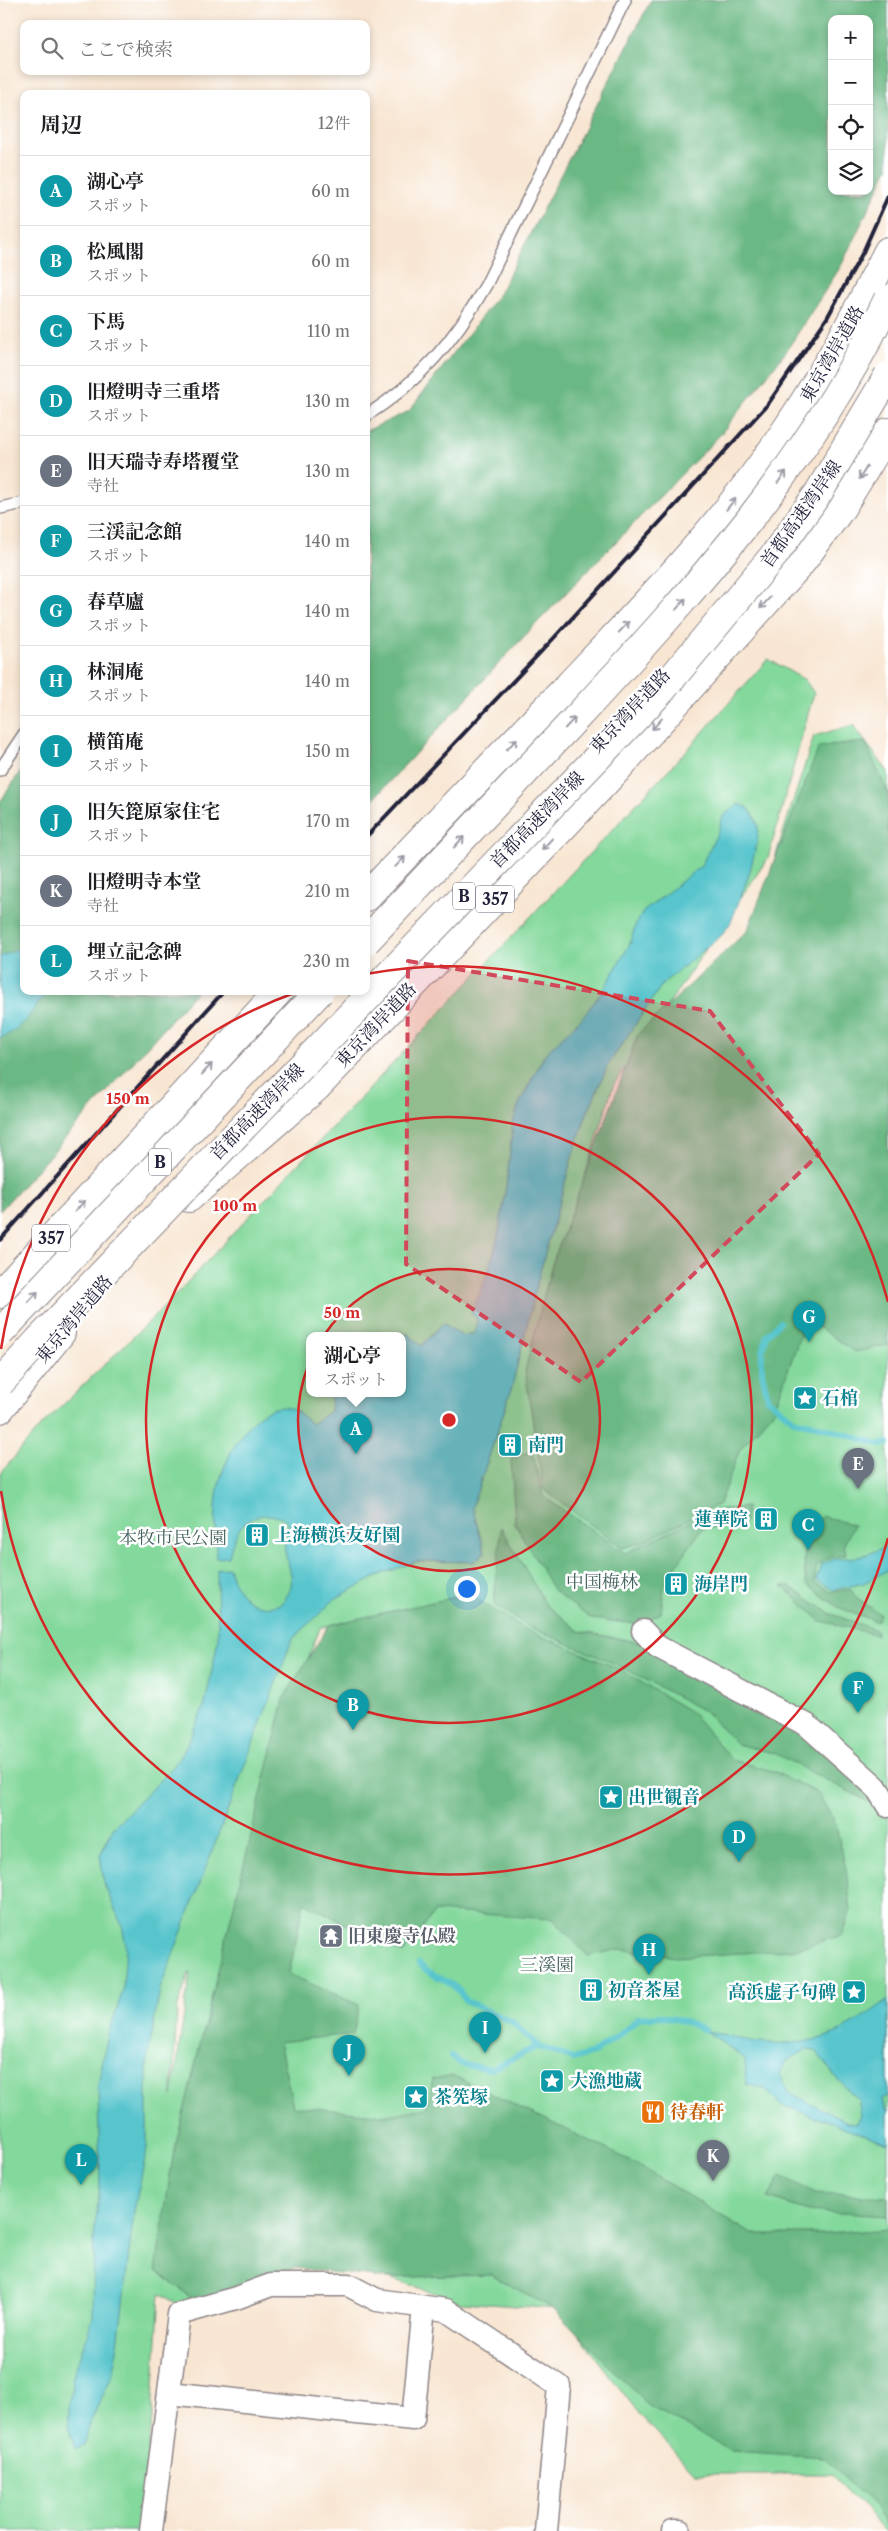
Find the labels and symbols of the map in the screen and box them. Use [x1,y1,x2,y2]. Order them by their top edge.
street label: 東京湾岸道路 [795,302,869,406]
street label: 首都高速湾岸線 [756,456,846,572]
one-way arrow [858,466,868,480]
one-way arrow [777,470,787,484]
one-way arrow [725,498,736,511]
one-way arrow [759,596,771,609]
one-way arrow [675,598,686,611]
one-way arrow [618,620,630,633]
street label: 東京湾岸道路 [585,664,675,758]
one-way arrow [564,717,576,730]
one-way arrow [651,718,663,731]
one-way arrow [506,738,518,750]
street label: 首都高速湾岸線 [485,767,589,873]
one-way arrow [453,836,465,848]
one-way arrow [541,837,553,850]
one-way arrow [394,855,406,868]
road number: B [453,882,475,909]
road number: 357 [476,886,514,912]
street label: 東京湾岸道路 [331,978,421,1072]
street label: 首都高速湾岸線 [205,1059,309,1165]
one-way arrow [201,1062,213,1075]
text: 150 m [106,1089,150,1108]
road number: B [149,1148,171,1176]
text: 100 m [213,1196,257,1215]
one-way arrow [74,1200,86,1213]
road number: 357 [32,1224,70,1252]
street label: 東京湾岸道路 [31,1271,117,1367]
one-way arrow [27,1291,39,1304]
pin: G [793,1301,825,1342]
text: 50 m [324,1303,360,1322]
place icon: 石棺 [792,1385,818,1411]
place label: 石棺 [822,1387,858,1409]
centre of rings [440,1411,458,1429]
pin: A [340,1413,372,1454]
building icon: 南門 [497,1432,523,1458]
place label: 南門 [528,1434,564,1456]
pin: E [842,1448,874,1489]
building icon: 蓮華院 [753,1506,779,1532]
place label: 蓮華院 [694,1508,748,1530]
pin: C [792,1509,824,1550]
building icon: 上海横浜友好園 [244,1522,270,1548]
place label: 上海横浜友好園 [274,1524,400,1546]
park label: 本牧市民公園 [119,1527,227,1549]
park label: 中国梅林 [566,1571,638,1593]
building icon: 海岸門 [663,1571,689,1597]
place label: 海岸門 [694,1573,748,1595]
your location [454,1576,480,1602]
pin: F [842,1672,874,1713]
pin: B [337,1689,369,1730]
place icon: 出世観音 [598,1784,624,1810]
place label: 出世観音 [628,1786,700,1808]
pin: D [723,1821,755,1862]
temple icon: 旧東慶寺仏殿 [318,1923,344,1949]
place label: 旧東慶寺仏殿 [348,1925,456,1947]
pin: H [633,1934,665,1975]
park label: 三溪園 [520,1954,574,1976]
building icon: 初音茶屋 [578,1977,604,2003]
place label: 初音茶屋 [608,1979,680,2001]
place icon: 高浜虚子句碑 [841,1979,867,2005]
place label: 高浜虚子句碑 [728,1981,836,2003]
pin: I [469,2012,501,2053]
pin: J [333,2035,365,2076]
place icon: 大漁地蔵 [539,2068,565,2094]
place label: 大漁地蔵 [570,2070,642,2092]
place icon: 茶筅塚 [403,2084,429,2110]
place label: 茶筅塚 [434,2086,488,2108]
restaurant icon: 待春軒 [640,2099,666,2125]
place label: 待春軒 [670,2101,724,2123]
pin: K [697,2140,729,2181]
pin: L [65,2144,97,2185]

